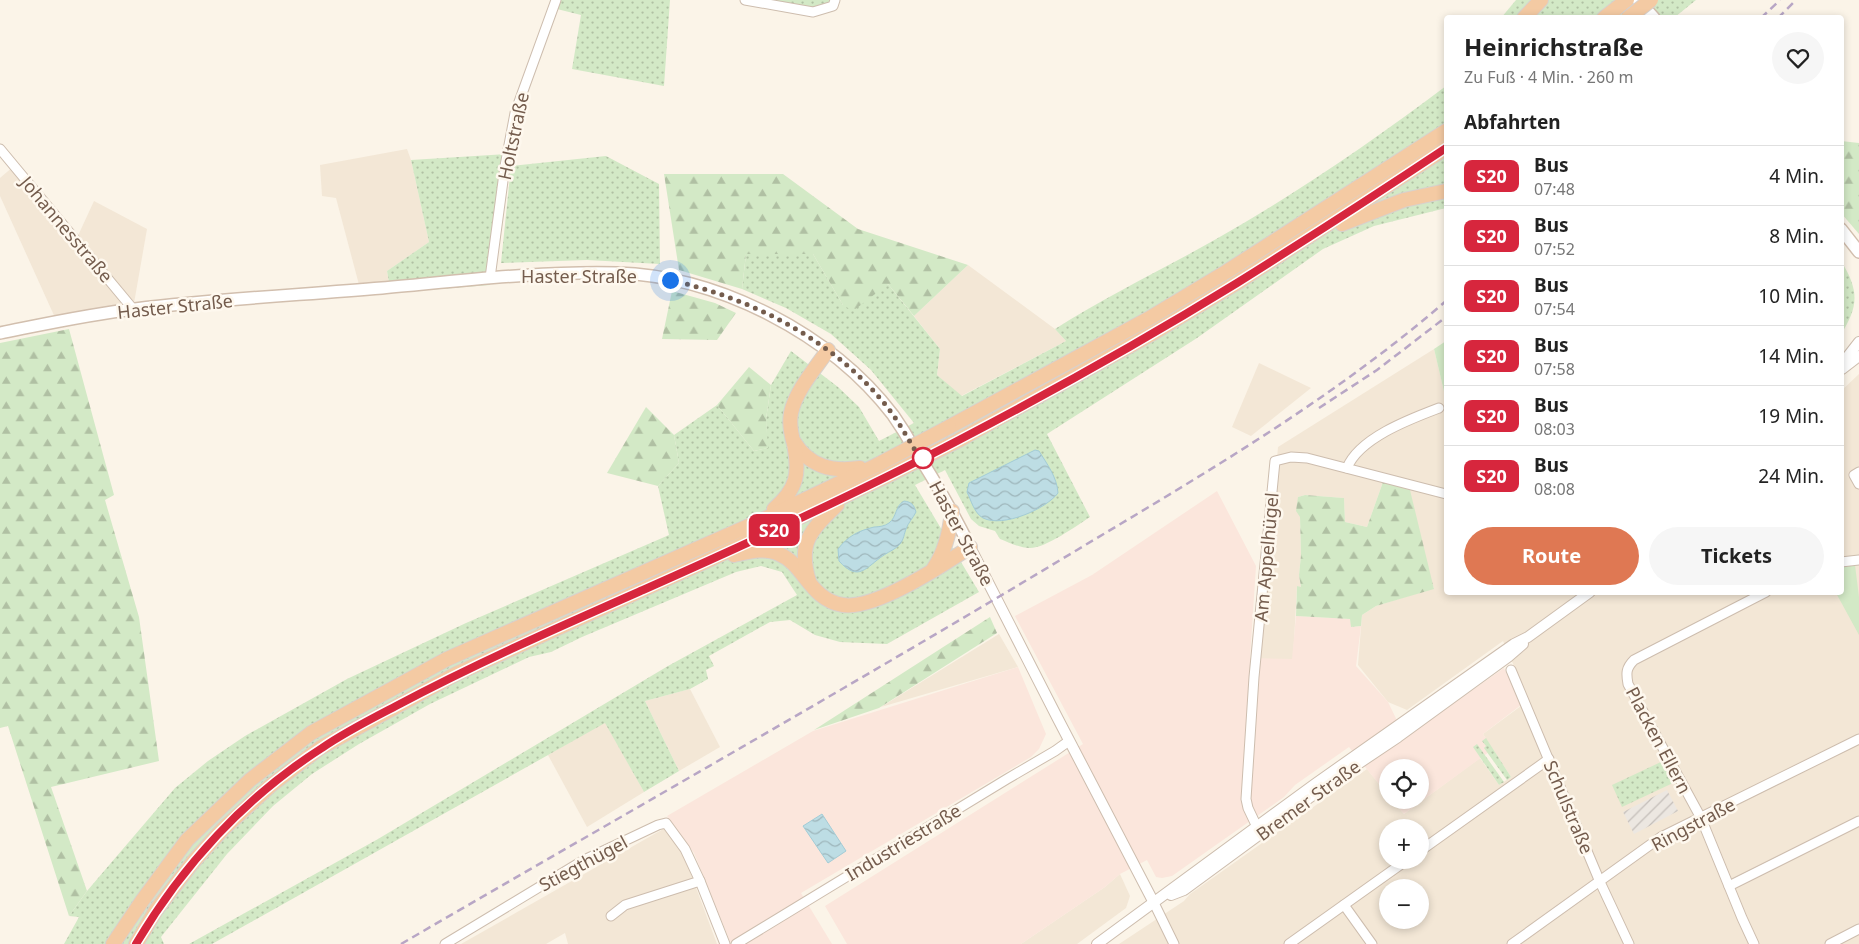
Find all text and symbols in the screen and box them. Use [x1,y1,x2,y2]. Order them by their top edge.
text: Heinrichstraße [1464,30,1644,63]
button: heart [1772,32,1824,84]
text: Zu Fuß · 4 Min. · 260 m [1464,66,1633,88]
street label: Holtstraße [492,90,534,182]
text: Abfahrten [1464,109,1561,135]
text: Bus [1534,152,1569,178]
text: 4 Min. [1769,163,1824,189]
text: S20 [1476,164,1507,188]
street label: Johannesstraße [14,169,119,287]
text: 07:48 [1534,178,1575,200]
text: Bus [1534,212,1569,238]
text: 8 Min. [1769,223,1824,249]
text: S20 [1476,224,1507,248]
text: 07:52 [1534,238,1575,260]
street label: Haster Straße [521,264,637,288]
your location [658,268,683,293]
text: Bus [1534,272,1569,298]
text: 10 Min. [1758,283,1824,309]
text: S20 [1476,284,1507,308]
street label: Haster Straße [116,288,234,324]
text: 07:54 [1534,298,1575,320]
text: Bus [1534,332,1569,358]
text: 14 Min. [1758,343,1824,369]
text: S20 [1476,344,1507,368]
text: 07:58 [1534,358,1575,380]
text: Bus [1534,392,1569,418]
text: 19 Min. [1758,403,1824,429]
text: S20 [1476,404,1507,428]
text: 08:03 [1534,418,1575,440]
unlabelled marker [912,447,934,469]
text: Bus [1534,452,1569,478]
text: 24 Min. [1758,463,1824,489]
text: S20 [1476,464,1507,488]
street label: Haster Straße [924,476,1000,590]
text: 08:08 [1534,478,1575,500]
street label: Am Appelhügel [1248,491,1284,623]
line badge: S20 [745,514,803,546]
text: S20 [759,518,789,542]
button: Route [1464,527,1639,585]
button: Tickets [1649,527,1824,585]
street label: Placken Ellern [1621,682,1697,798]
street label: Bremer Straße [1251,754,1365,846]
street label: Schulstraße [1539,757,1599,857]
map controls [1379,759,1429,929]
button: locate [1379,759,1429,809]
street label: Ringstraße [1647,792,1739,856]
street label: Industriestraße [841,798,965,886]
button: + [1379,819,1429,869]
street label: Stiegthügel [535,830,631,896]
button: − [1379,879,1429,929]

